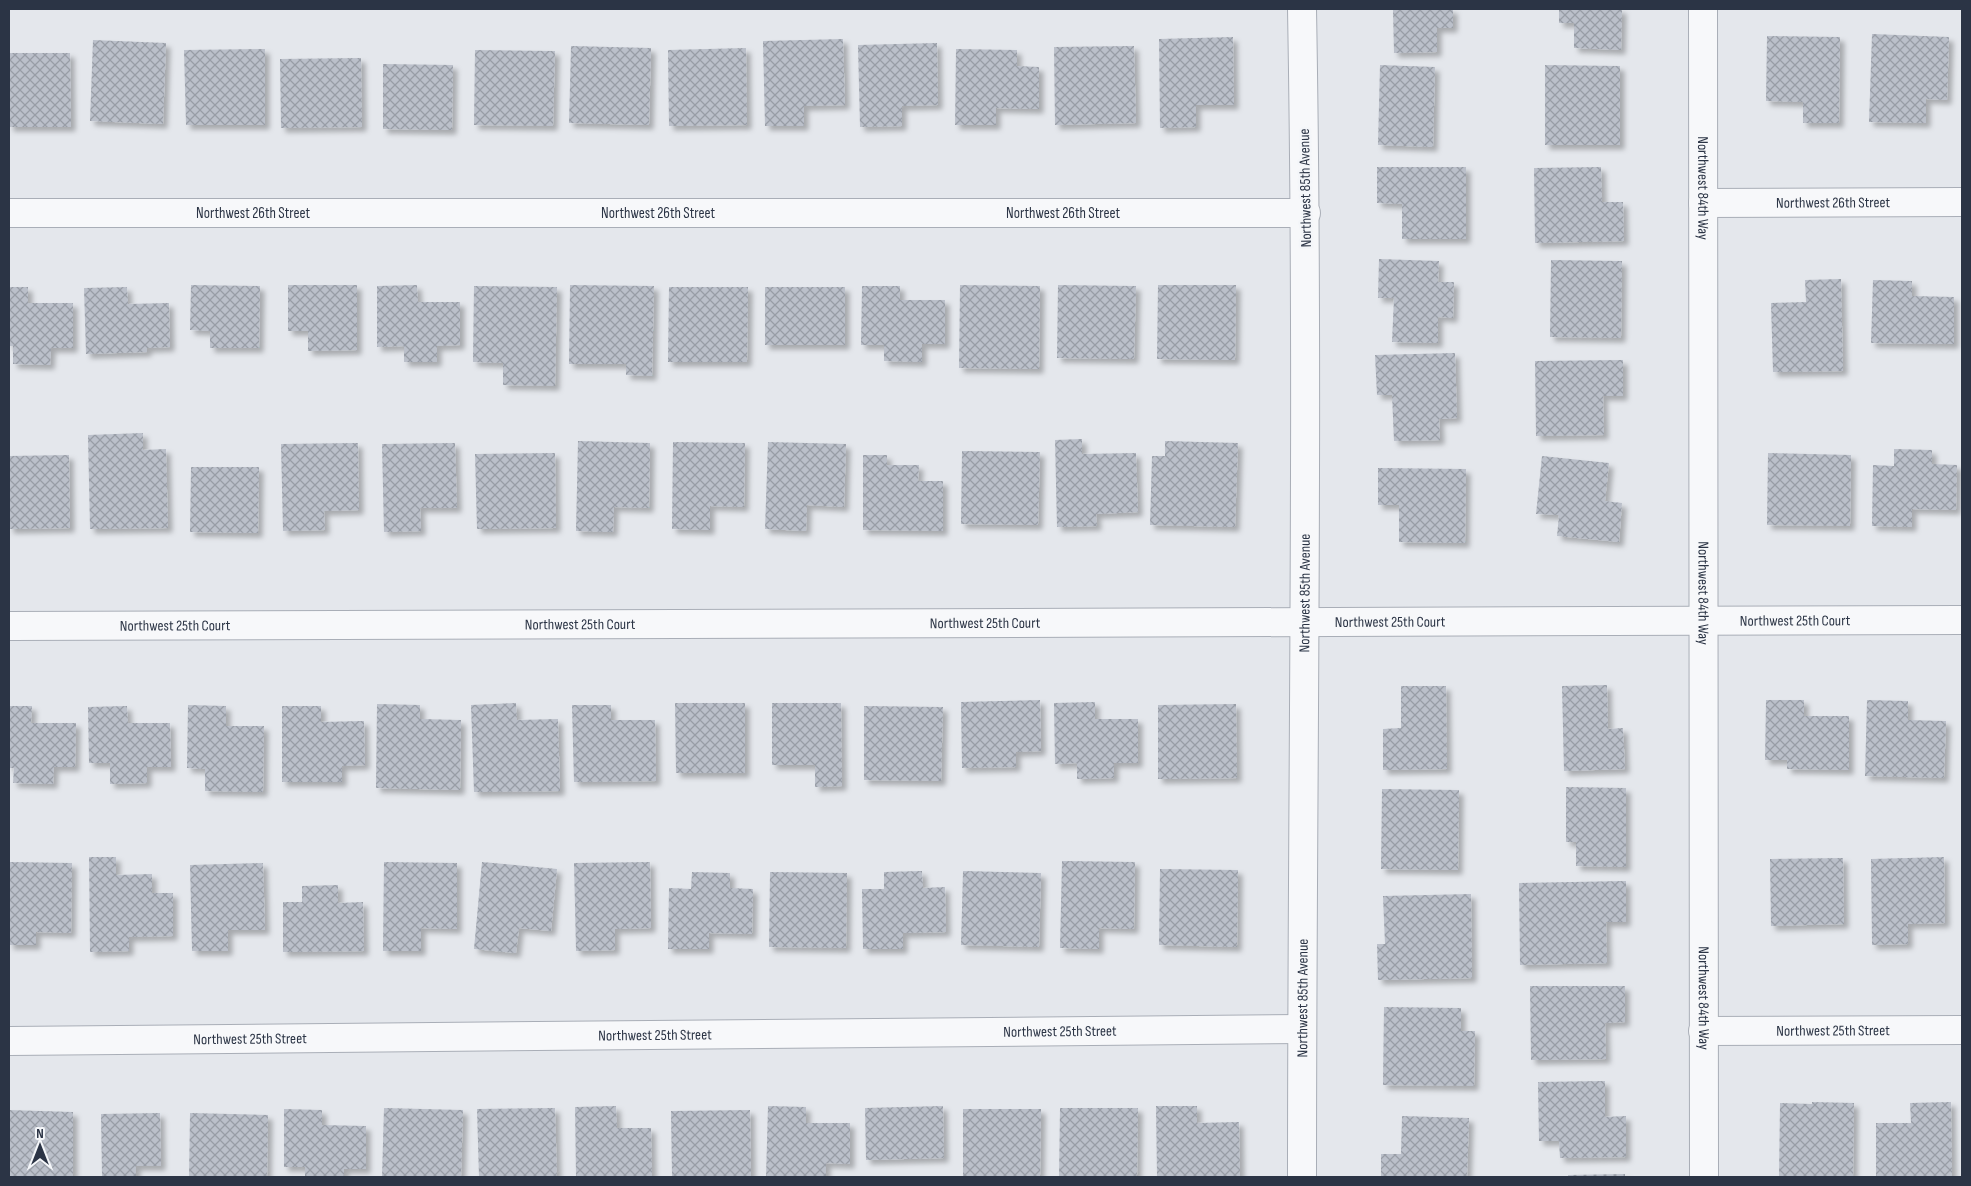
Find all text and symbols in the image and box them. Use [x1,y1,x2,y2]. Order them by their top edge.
street label: Northwest 85th Avenue [1295,128,1316,248]
street label: Northwest 84th Way [1693,136,1712,240]
street label: Northwest 26th Street [1776,193,1890,213]
street label: Northwest 26th Street [196,204,310,223]
street label: Northwest 26th Street [601,204,715,223]
street label: Northwest 26th Street [1006,204,1120,223]
street label: Northwest 85th Avenue [1295,534,1315,652]
street label: Northwest 84th Way [1693,541,1713,645]
street label: Northwest 25th Court [1740,611,1851,631]
street label: Northwest 25th Court [1335,613,1446,632]
street label: Northwest 25th Court [930,614,1041,633]
street label: Northwest 25th Court [525,615,636,634]
street label: Northwest 25th Court [120,616,231,636]
street label: Northwest 85th Avenue [1293,939,1313,1057]
street label: Northwest 84th Way [1694,946,1713,1050]
street label: Northwest 25th Street [1776,1021,1890,1041]
street label: Northwest 25th Street [1003,1022,1117,1042]
street label: Northwest 25th Street [598,1025,712,1046]
street label: Northwest 25th Street [193,1029,307,1049]
north arrow [15,1121,65,1171]
text: N [36,1125,44,1142]

